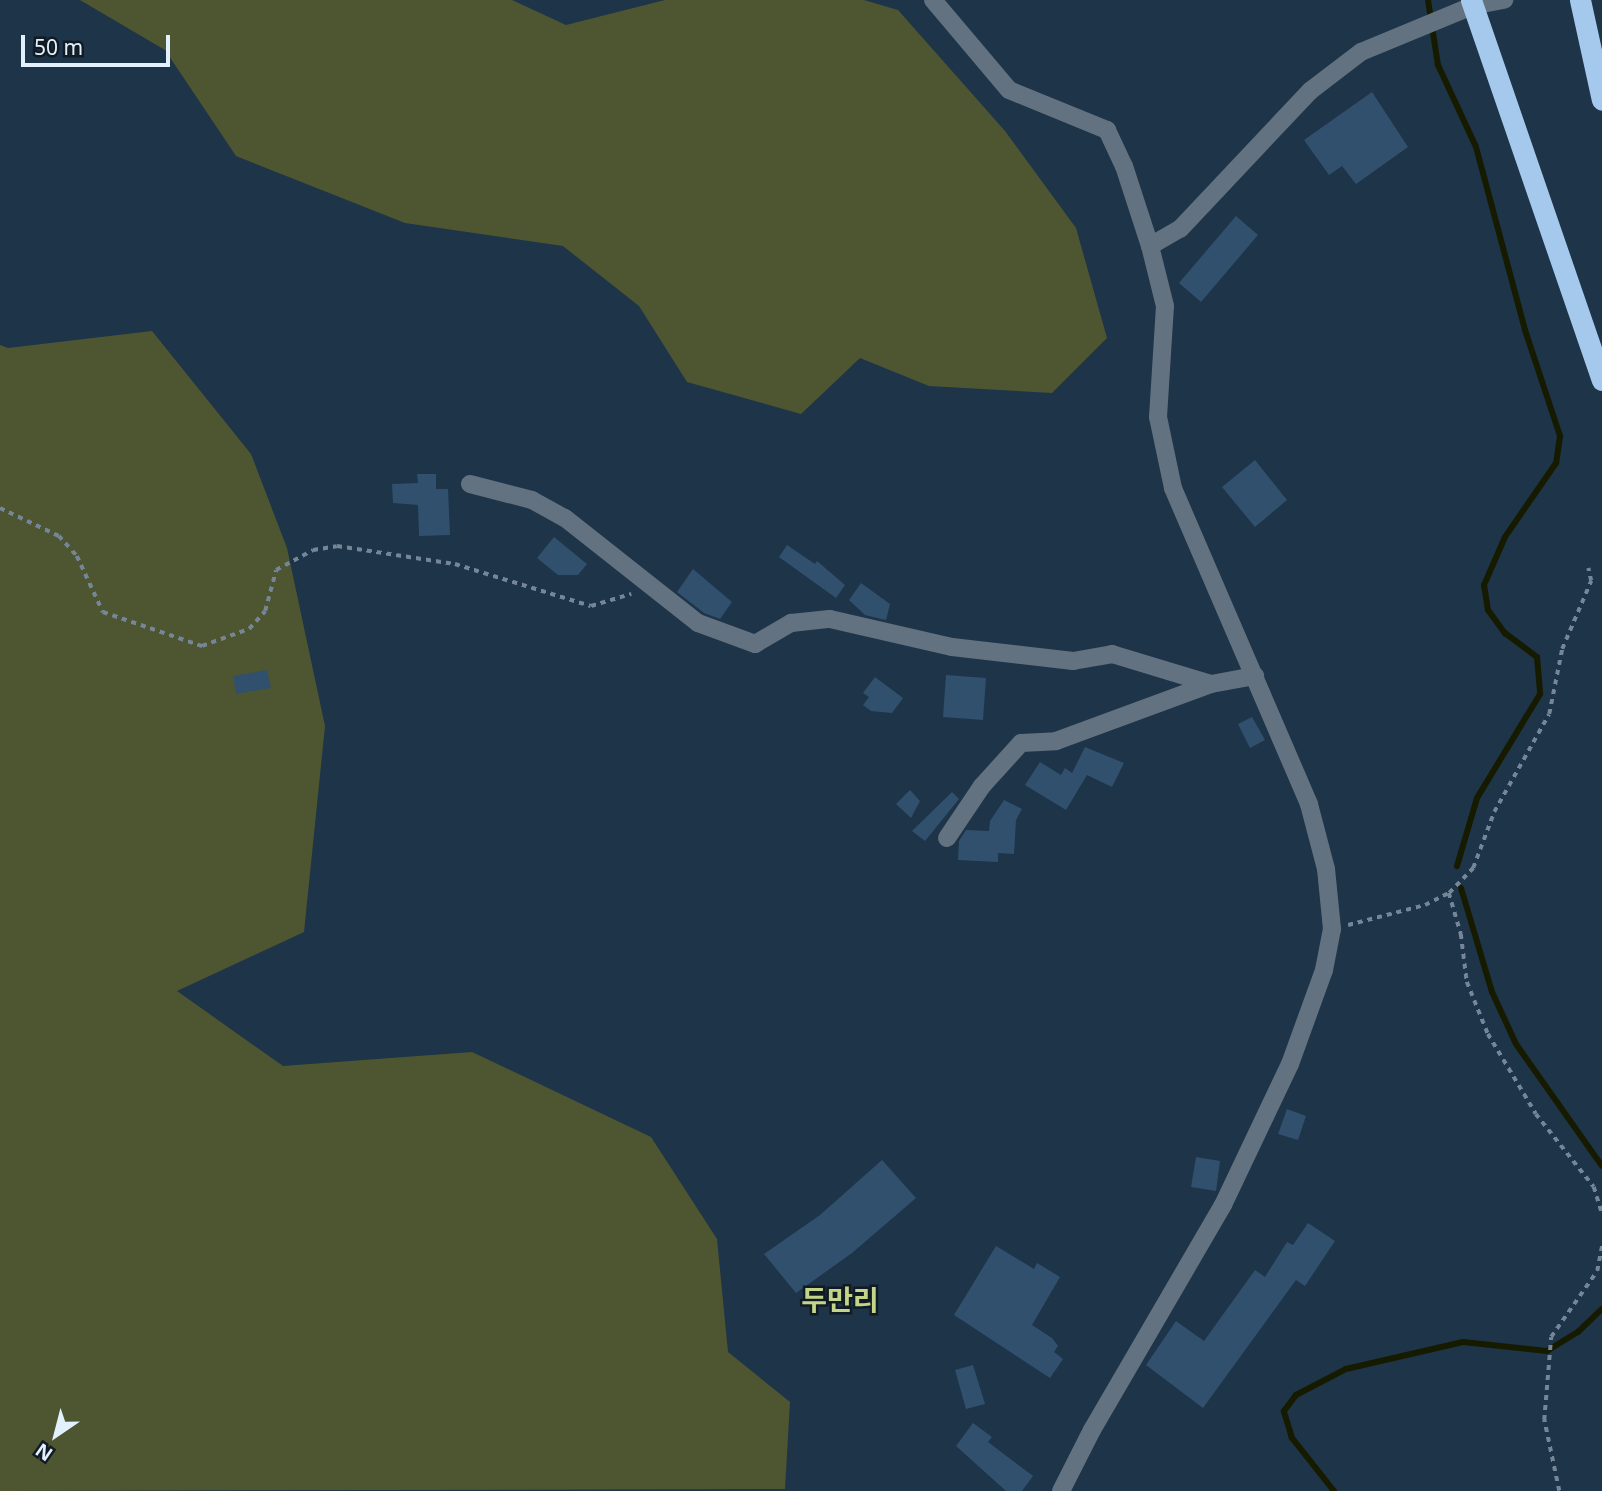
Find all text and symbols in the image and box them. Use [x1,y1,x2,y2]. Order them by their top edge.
scale bar [24,21,173,65]
text: 50 m [34,33,83,61]
district label: 두만리 [801,1282,879,1316]
north arrow [21,1400,91,1470]
text: N [30,1437,58,1467]

